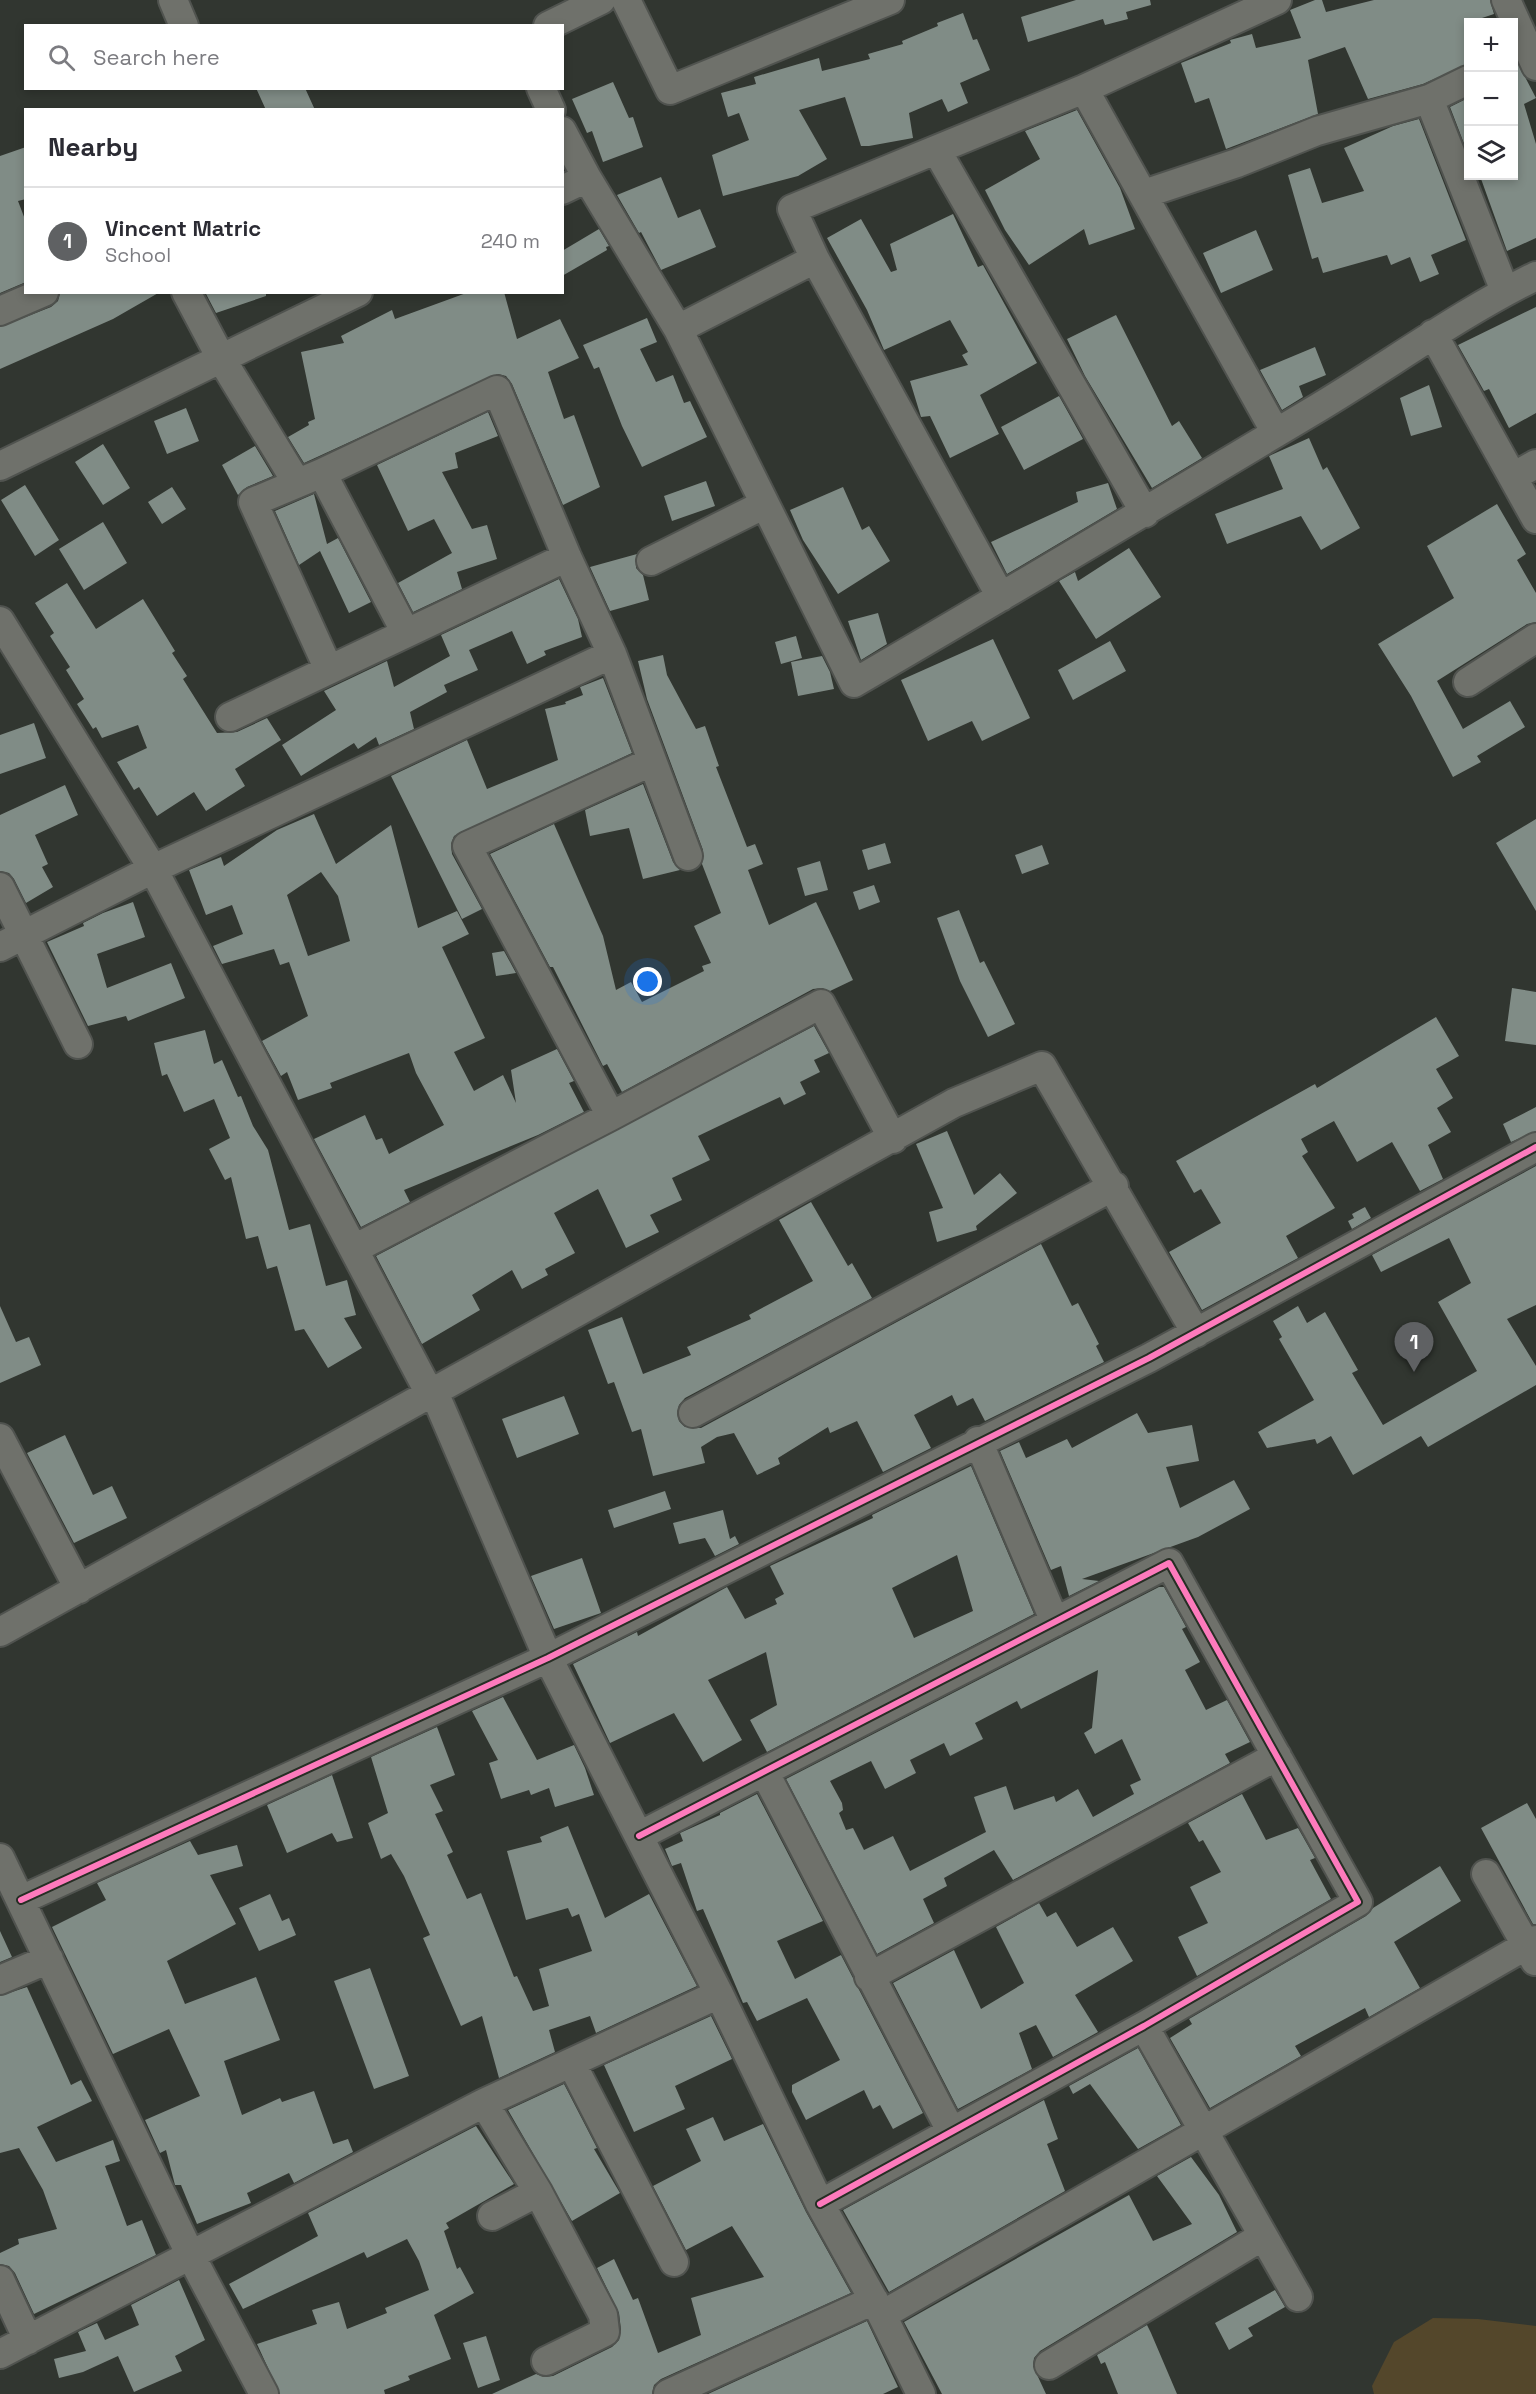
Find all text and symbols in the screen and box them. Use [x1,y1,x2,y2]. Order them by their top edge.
map controls [1464,18,1518,180]
button: + [1464,18,1518,72]
search box [24,24,564,90]
icon: search [45,41,78,74]
text: Search here [93,43,220,71]
button: − [1464,72,1518,126]
button: layers [1464,126,1518,180]
text: Nearby [48,130,138,164]
text: Vincent Matric [105,214,261,242]
text: 1 [63,228,72,254]
text: 240 m [481,228,540,254]
text: School [105,242,171,268]
your location [633,967,662,996]
pin: 1 [1394,1322,1434,1372]

